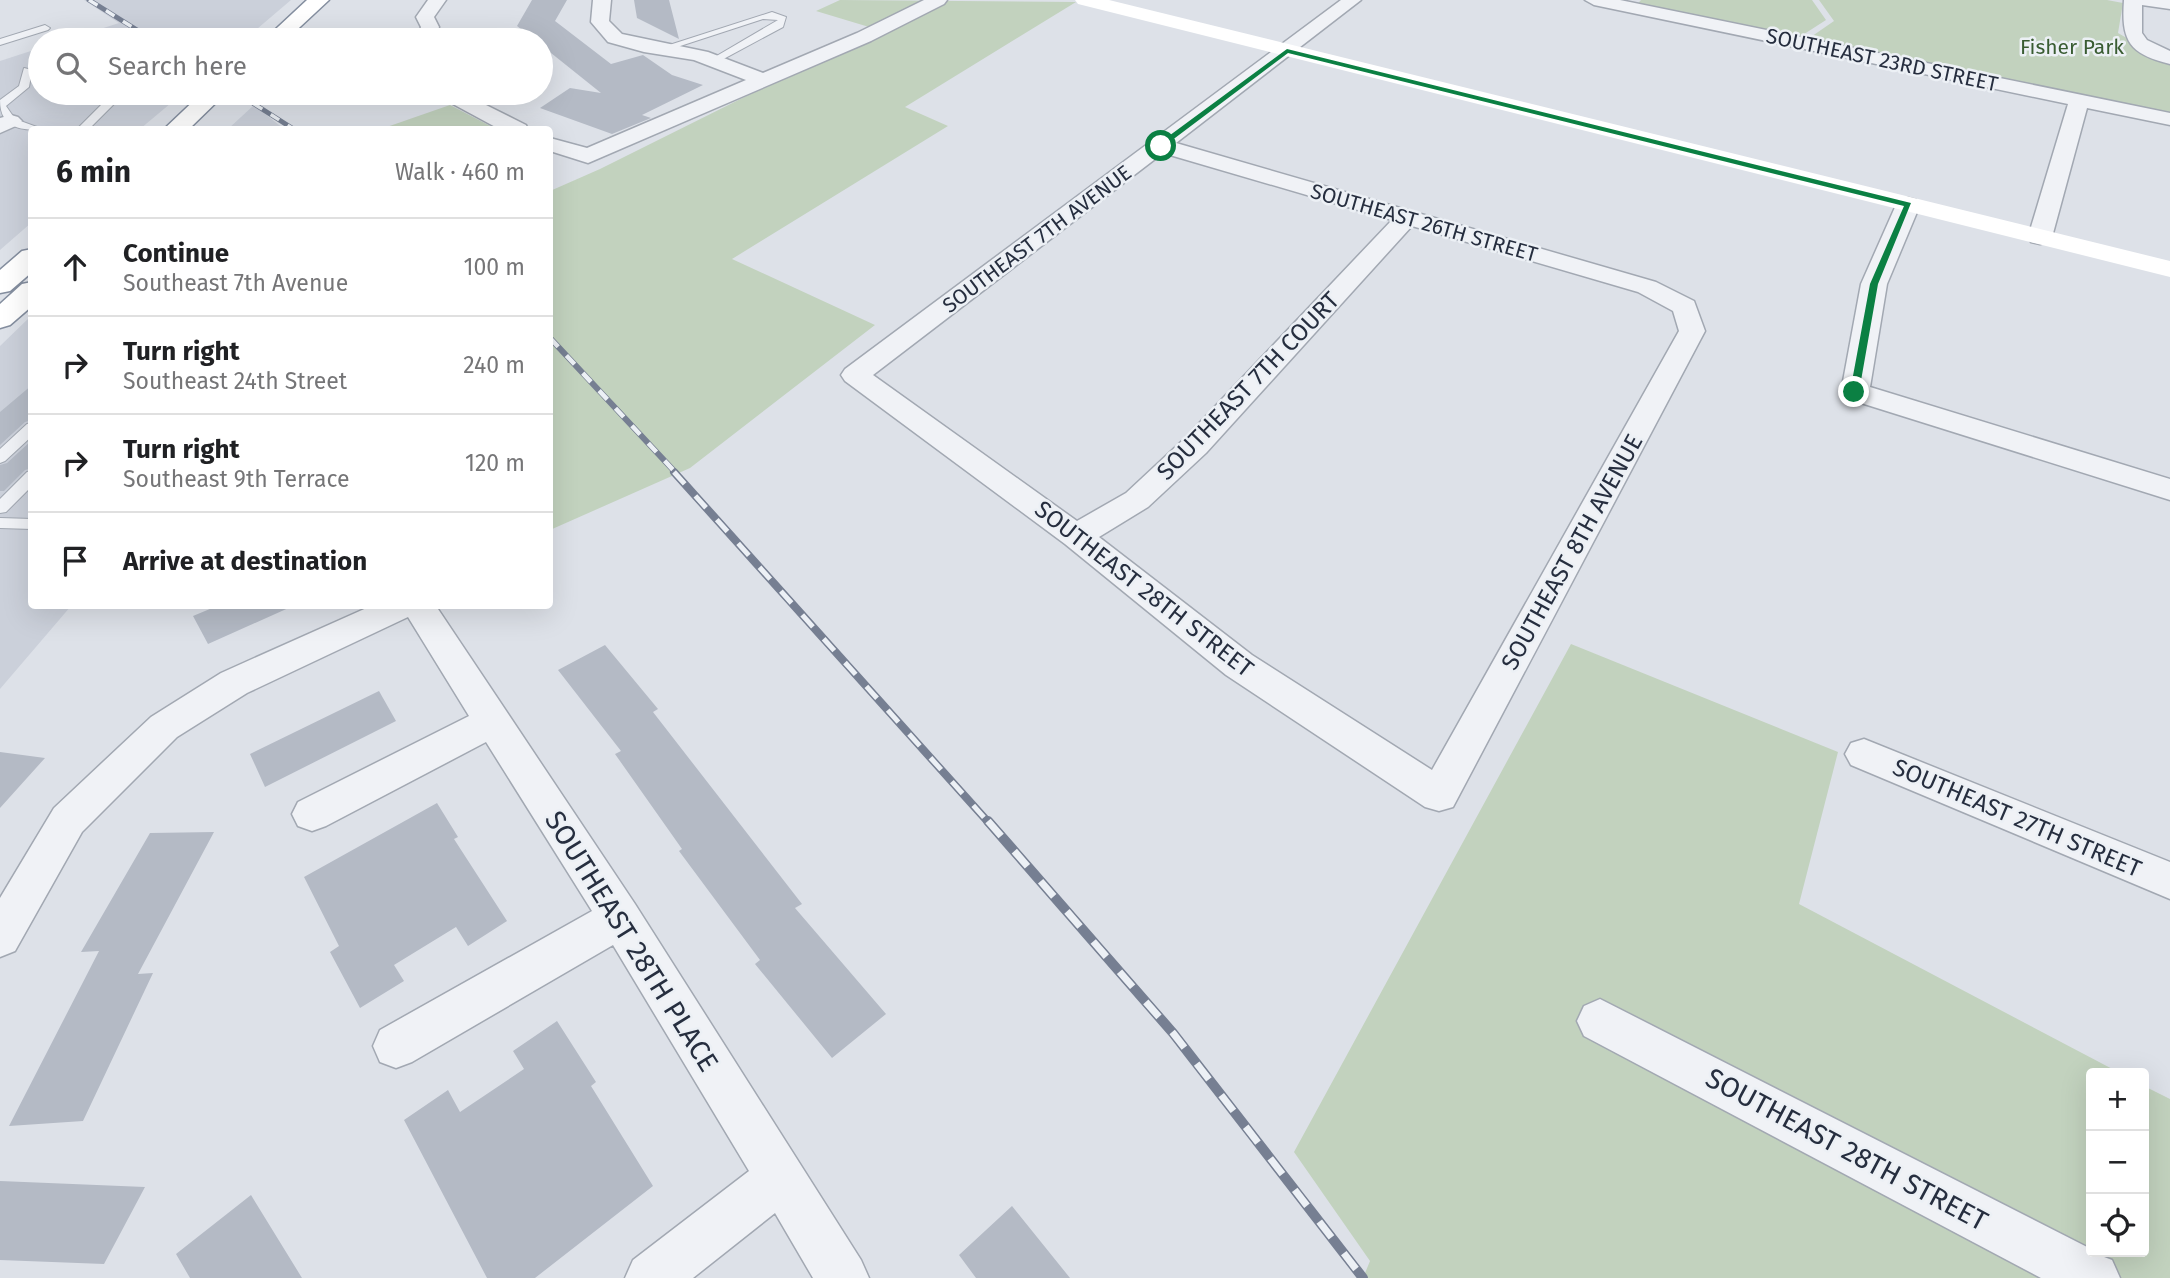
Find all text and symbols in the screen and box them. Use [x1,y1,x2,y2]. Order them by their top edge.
street label: SOUTHEAST 23RD STREET [1764,23,2000,97]
search box [28,28,553,105]
park label: Fisher Park [2020,34,2124,60]
icon: search [52,48,90,86]
text: Search here [108,51,247,82]
route start [1145,130,1176,161]
text: 6 min [56,154,131,190]
text: Walk · 460 m [395,158,525,186]
street label: SOUTHEAST 7TH AVENUE [937,159,1137,319]
street label: SOUTHEAST 26TH STREET [1308,178,1541,268]
text: Continue [123,238,229,269]
icon: ahead [56,248,94,286]
text: 100 m [464,253,525,281]
text: Southeast 7th Avenue [123,269,348,297]
street label: SOUTHEAST 7TH COURT [1151,286,1345,486]
text: Turn right [123,336,240,367]
icon: right [56,346,94,384]
text: 240 m [463,351,525,379]
text: Southeast 24th Street [123,367,347,395]
route end [1838,376,1869,407]
street label: SOUTHEAST 8TH AVENUE [1496,429,1648,675]
text: Turn right [123,434,240,465]
icon: right [56,444,94,482]
text: 120 m [465,449,525,477]
text: Southeast 9th Terrace [123,465,350,493]
street label: SOUTHEAST 28TH STREET [1029,495,1259,683]
icon: arrive [56,542,94,580]
text: Arrive at destination [123,546,367,577]
street label: SOUTHEAST 27TH STREET [1889,753,2146,883]
street label: SOUTHEAST 28TH PLACE [538,805,725,1077]
street label: SOUTHEAST 28TH STREET [1700,1061,1994,1238]
map controls [2086,1068,2149,1257]
button: + [2086,1068,2149,1131]
button: − [2086,1131,2149,1194]
button: locate [2086,1194,2149,1257]

